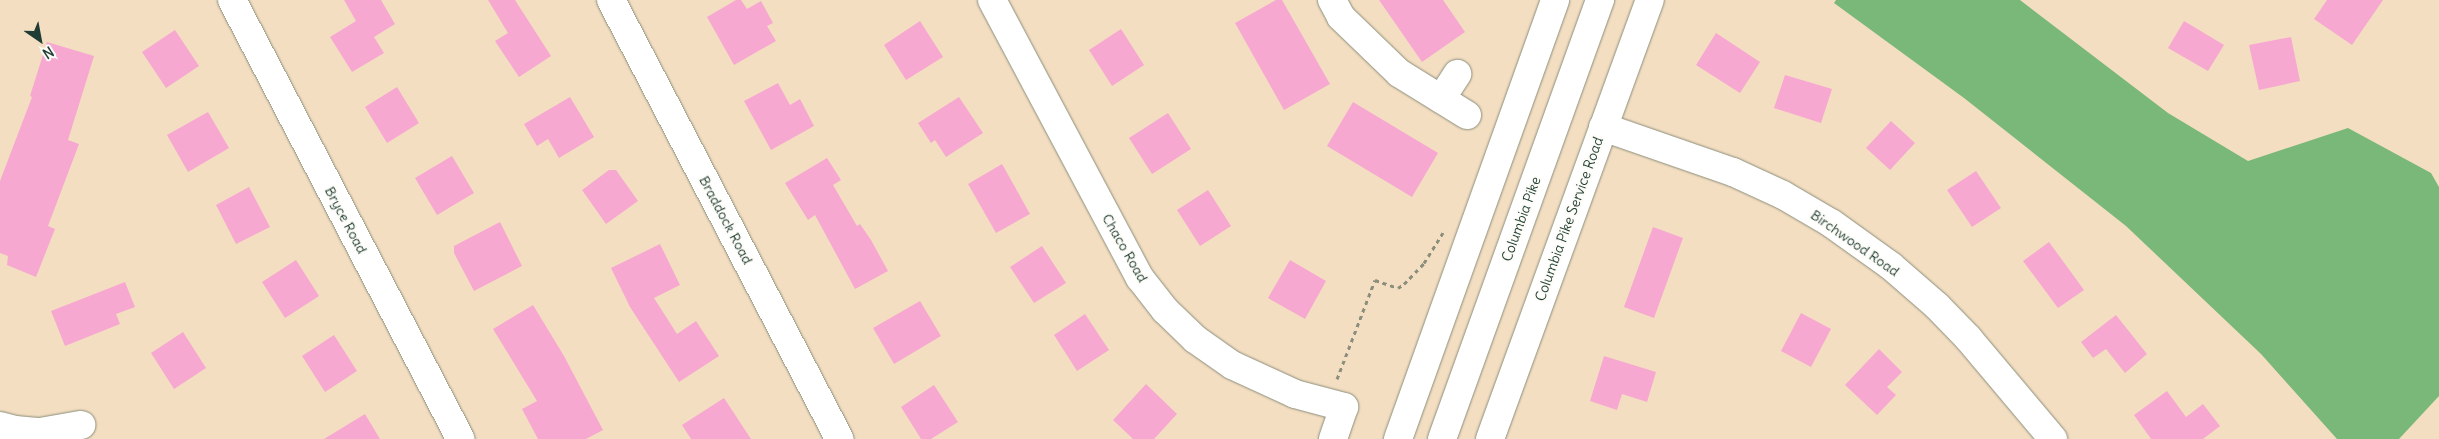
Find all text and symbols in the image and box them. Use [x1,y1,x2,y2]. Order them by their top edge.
north arrow [15,15,65,65]
text: N [39,42,57,63]
street label: Columbia Pike Service Road [1531,135,1607,303]
street label: Braddock Road [696,173,756,267]
street label: Columbia Pike [1498,174,1544,264]
street label: Bryce Road [321,184,371,256]
street label: Birchwood Road [1808,206,1902,280]
street label: Chaco Road [1099,211,1151,285]

